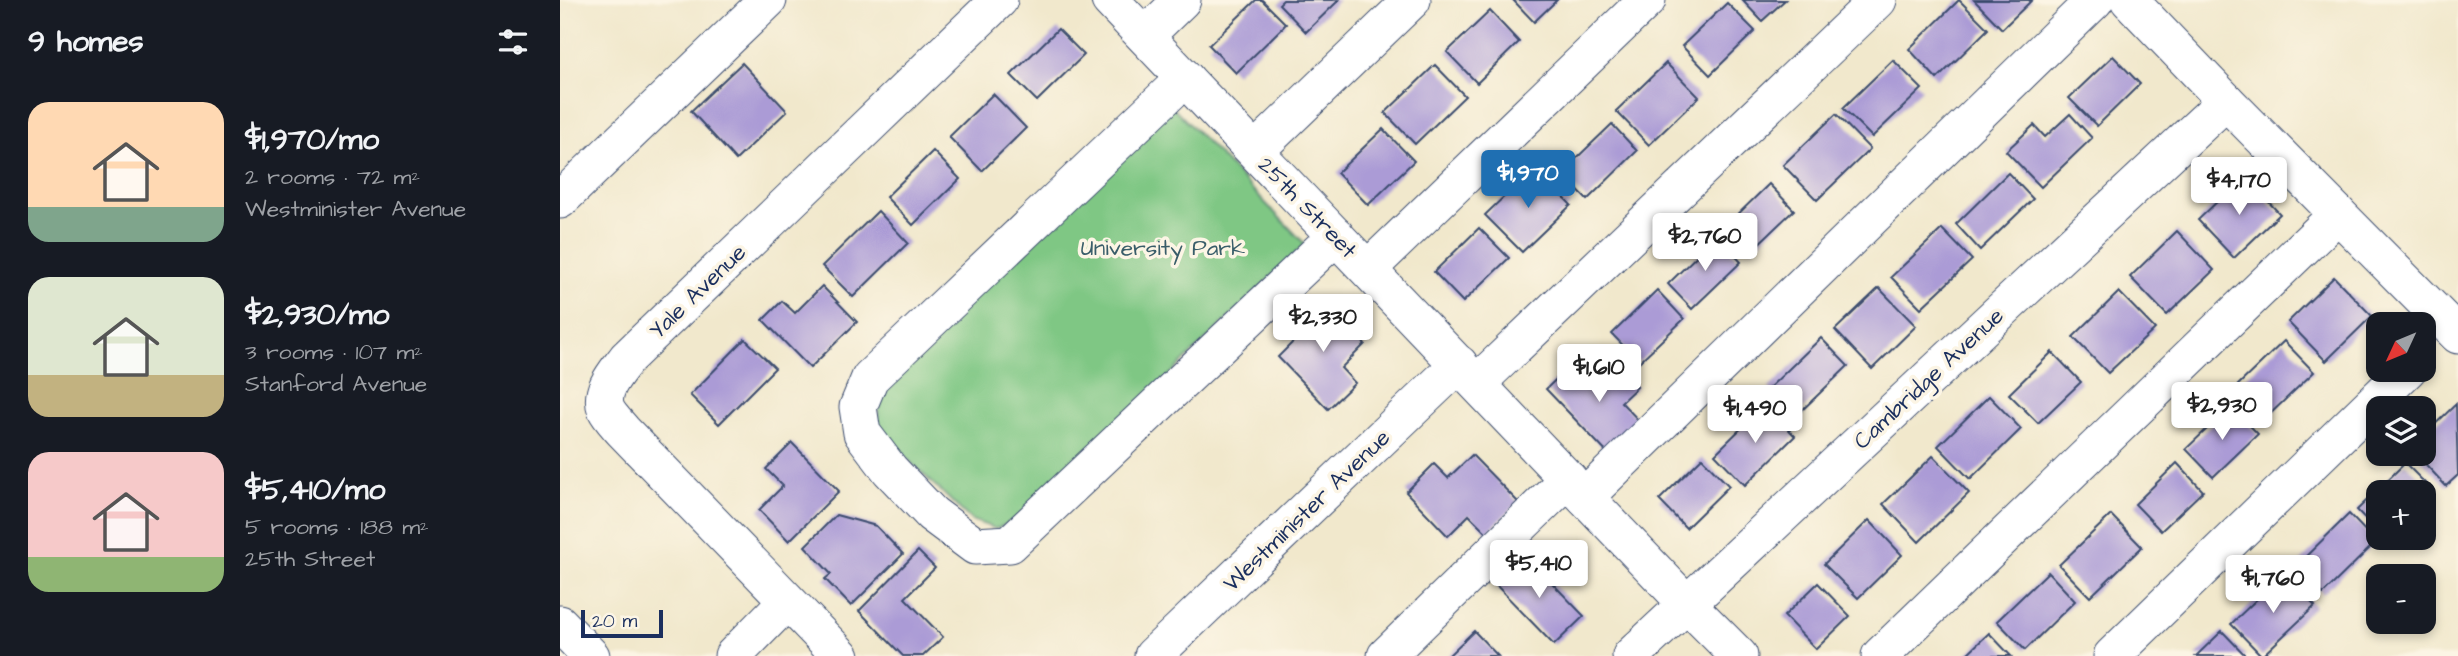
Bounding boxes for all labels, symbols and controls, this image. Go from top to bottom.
text: 9 homes [28,21,143,63]
icon: filters [494,23,532,61]
text: $1,970/mo [245,119,379,161]
icon: home [84,130,168,214]
street label: 25th Street [1251,150,1365,266]
pin: $1,970 [1471,150,1585,210]
text: $1,970 [1497,157,1559,189]
pin: $4,170 [2182,158,2296,217]
text: 2 rooms · 72 m² [245,161,420,193]
text: $4,170 [2207,164,2271,196]
text: Westminister Avenue [245,193,466,225]
pin: $2,760 [1648,214,1762,273]
text: $2,760 [1668,220,1742,252]
park label: University Park [1081,232,1245,265]
street label: Yale Avenue [642,237,753,346]
text: $2,930/mo [245,294,389,336]
pin: $2,330 [1266,294,1380,354]
text: $2,330 [1289,301,1357,333]
street label: Cambridge Avenue [1846,301,2012,458]
icon: home [84,305,168,389]
north arrow [2366,312,2436,382]
map controls [2366,312,2436,634]
text: 3 rooms · 107 m² [245,336,423,368]
pin: $1,610 [1542,344,1656,404]
text: $1,610 [1573,351,1625,383]
text: Stanford Avenue [245,368,427,400]
pin: $2,930 [2165,382,2279,442]
pin: $1,490 [1698,386,1812,445]
text: $2,930 [2187,389,2257,421]
text: $1,490 [1723,392,1787,424]
button: layers [2366,396,2436,466]
street label: Westminister Avenue [1216,422,1397,599]
text: $5,410/mo [245,469,385,511]
icon: home [84,480,168,564]
button: + [2366,480,2436,550]
text: 5 rooms · 188 m² [245,511,429,543]
pin: $5,410 [1482,540,1596,600]
text: 25th Street [245,543,375,575]
text: $5,410 [1506,547,1572,579]
pin: $1,760 [2216,556,2330,615]
text: $1,760 [2242,562,2304,594]
button: − [2366,564,2436,634]
scale bar [581,607,663,639]
text: 20 m [592,608,637,635]

